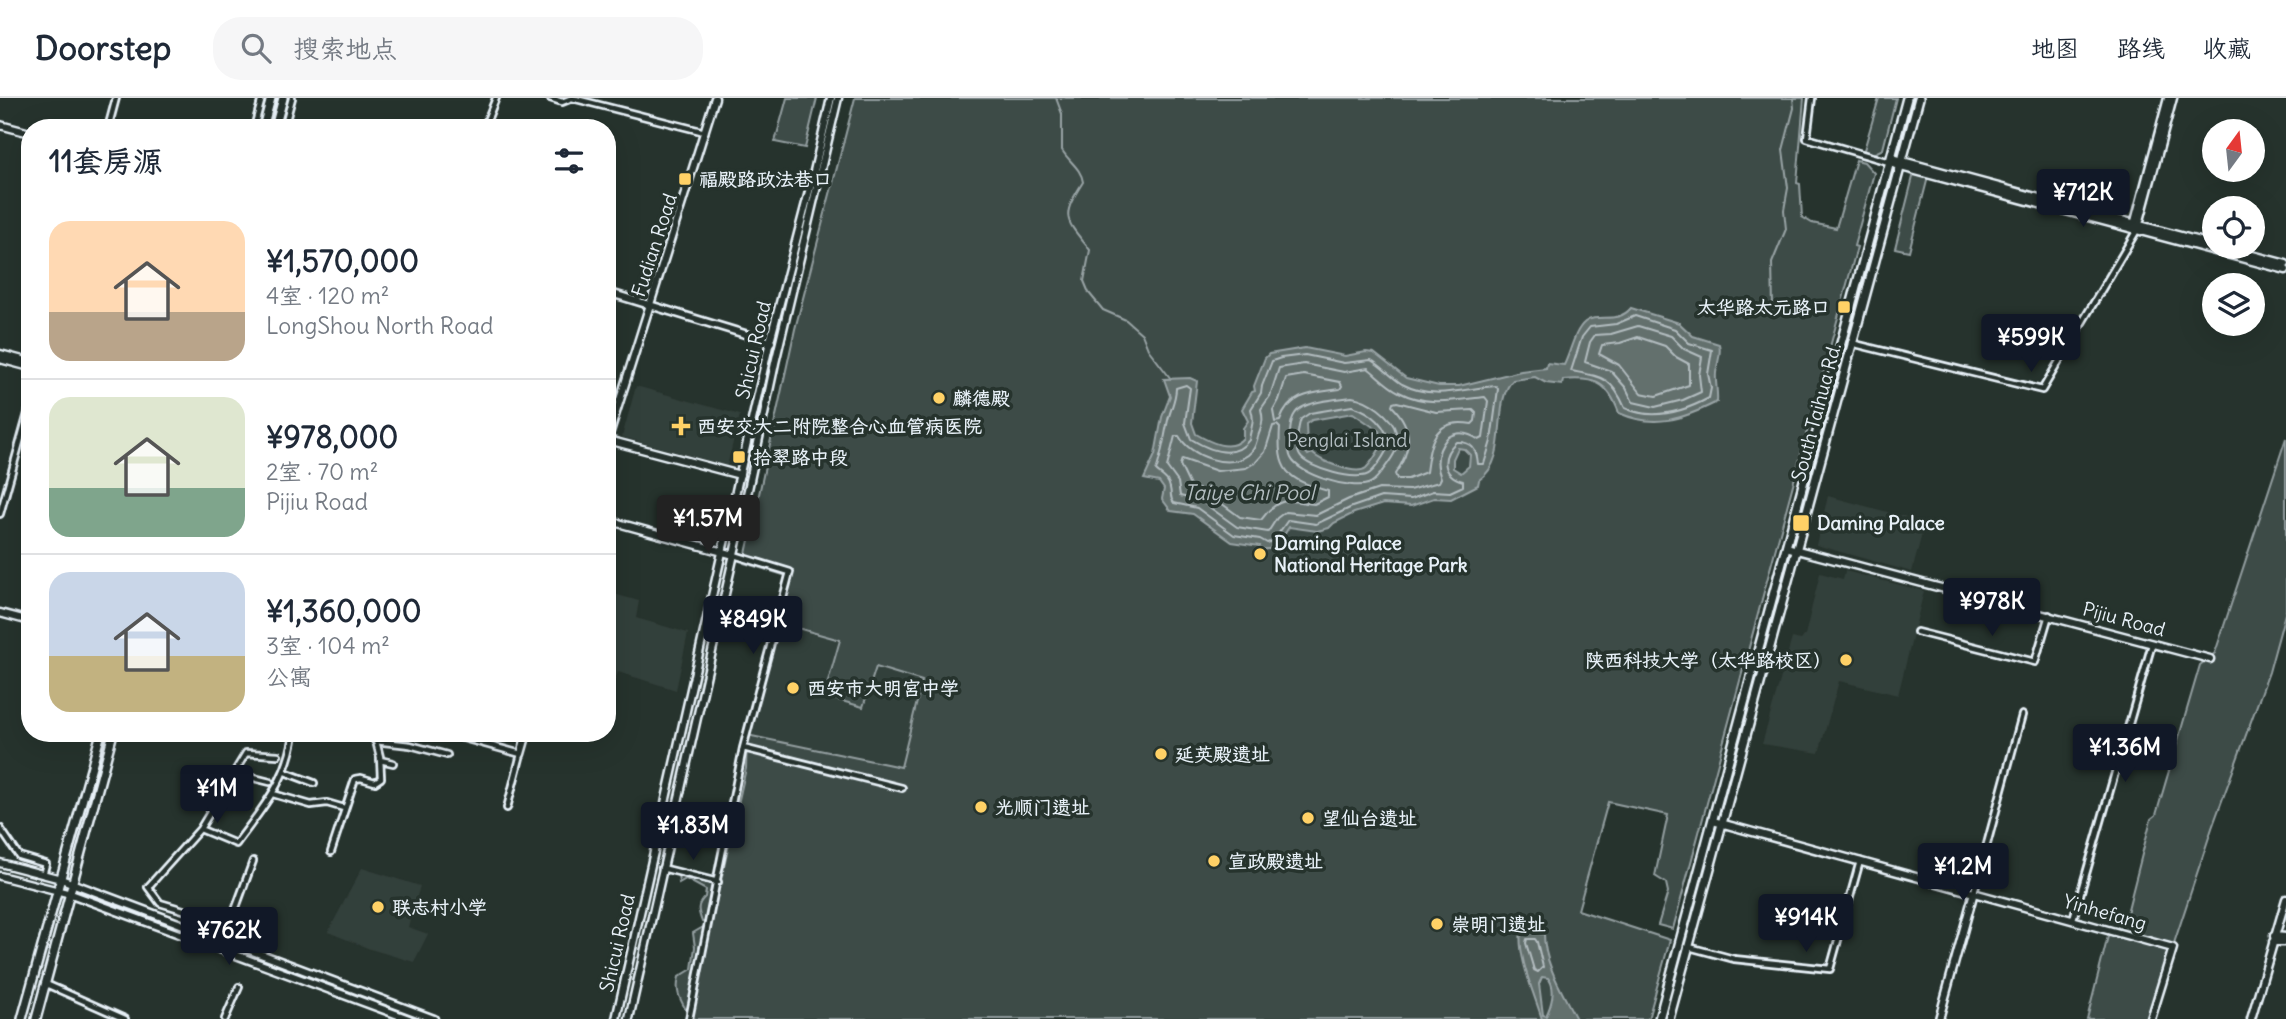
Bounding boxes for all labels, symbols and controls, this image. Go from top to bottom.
search box [213,17,703,80]
text: Doorstep [35,27,171,69]
icon: search [237,29,275,67]
text: 搜索地点 [293,32,397,65]
text: 地图 [2031,33,2079,63]
text: 路线 [2117,33,2165,63]
text: 收藏 [2203,33,2251,63]
north arrow [2202,119,2264,182]
map controls [2202,119,2265,336]
text: 11套房源 [49,142,163,180]
icon: filters [550,142,588,180]
place label: 福殿路政法巷口 [699,167,832,191]
pin: ¥712K [2034,170,2132,229]
marker: 福殿路政法巷口 [677,171,693,187]
text: ¥712K [2053,177,2113,206]
street label: Fudian Road [626,190,682,300]
button: locate [2202,196,2265,259]
text: ¥1,570,000 [266,242,419,280]
icon: home [105,249,189,333]
button: layers [2202,273,2265,336]
text: 4室 · 120 m² [266,281,389,310]
place label: 太华路太元路口 [1697,295,1830,319]
street label: Shicui Road [730,299,776,401]
marker: 太华路太元路口 [1836,299,1852,315]
text: LongShou North Road [266,311,494,340]
pin: ¥599K [1982,314,2080,374]
text: ¥599K [1997,322,2065,351]
street label: South Taihua Rd. [1786,340,1846,484]
place label: 麟德殿 [953,386,1010,410]
marker: 麟德殿 [931,390,947,406]
place label: 西安交大二附院整合心血管病医院 [697,414,982,438]
marker: 西安交大二附院整合心血管病医院 [671,416,691,436]
text: ¥978,000 [266,418,398,456]
icon: home [105,425,189,509]
park label: Penglai Island [1287,428,1407,452]
place label: 拾翠路中段 [753,445,848,469]
marker: 拾翠路中段 [731,449,747,465]
text: 2室 · 70 m² [266,457,378,486]
water label: Taiye Chi Pool [1184,479,1318,506]
text: Pijiu Road [266,487,368,516]
pin: ¥1.57M [651,496,765,555]
text: ¥1.57M [673,503,743,532]
place label: Daming Palace [1817,511,1945,535]
marker: Daming Palace [1791,513,1811,533]
place label: Daming Palace National Heritage Park [1274,531,1468,577]
marker: Daming Palace National Heritage Park [1252,546,1268,562]
pin: ¥978K [1943,578,2041,638]
text: ¥978K [1959,586,2025,615]
text: ¥1,360,000 [266,592,421,630]
pin: ¥849K [704,596,802,656]
street label: Pijiu Road [2080,596,2168,642]
icon: home [105,600,189,684]
text: ¥849K [719,604,787,633]
text: 3室 · 104 m² [266,631,390,660]
place label: 陕西科技大学（太华路校区） [1585,648,1832,672]
marker: 陕西科技大学（太华路校区） [1838,652,1854,668]
text: 公寓 [266,662,312,691]
place label: 西安市大明宫中学 [807,676,959,700]
marker: 西安市大明宫中学 [785,680,801,696]
pin: ¥1.36M [2068,724,2182,784]
text: ¥1.36M [2089,732,2161,761]
place label: 延英殿遗址 [1175,742,1270,766]
marker: 延英殿遗址 [1153,746,1169,762]
pin: ¥1M [183,766,251,825]
text: ¥1M [196,773,238,802]
place label: 光顺门遗址 [995,795,1090,819]
marker: 光顺门遗址 [973,799,989,815]
pin: ¥1.83M [636,802,750,862]
place label: 望仙台遗址 [1322,806,1417,830]
text: ¥1.83M [657,810,729,839]
marker: 望仙台遗址 [1300,810,1316,826]
pin: ¥1.2M [1914,844,2012,903]
place label: 宣政殿遗址 [1228,849,1323,873]
text: ¥1.2M [1934,851,1992,880]
marker: 宣政殿遗址 [1206,853,1222,869]
street label: Yinhefang [2061,889,2149,935]
street label: Shicui Road [594,892,640,994]
pin: ¥914K [1757,894,1855,954]
place label: 联志村小学 [392,895,487,919]
marker: 联志村小学 [370,899,386,915]
text: ¥914K [1774,902,1838,931]
pin: ¥762K [180,908,278,967]
place label: 崇明门遗址 [1451,912,1546,936]
text: ¥762K [197,915,261,944]
marker: 崇明门遗址 [1429,916,1445,932]

